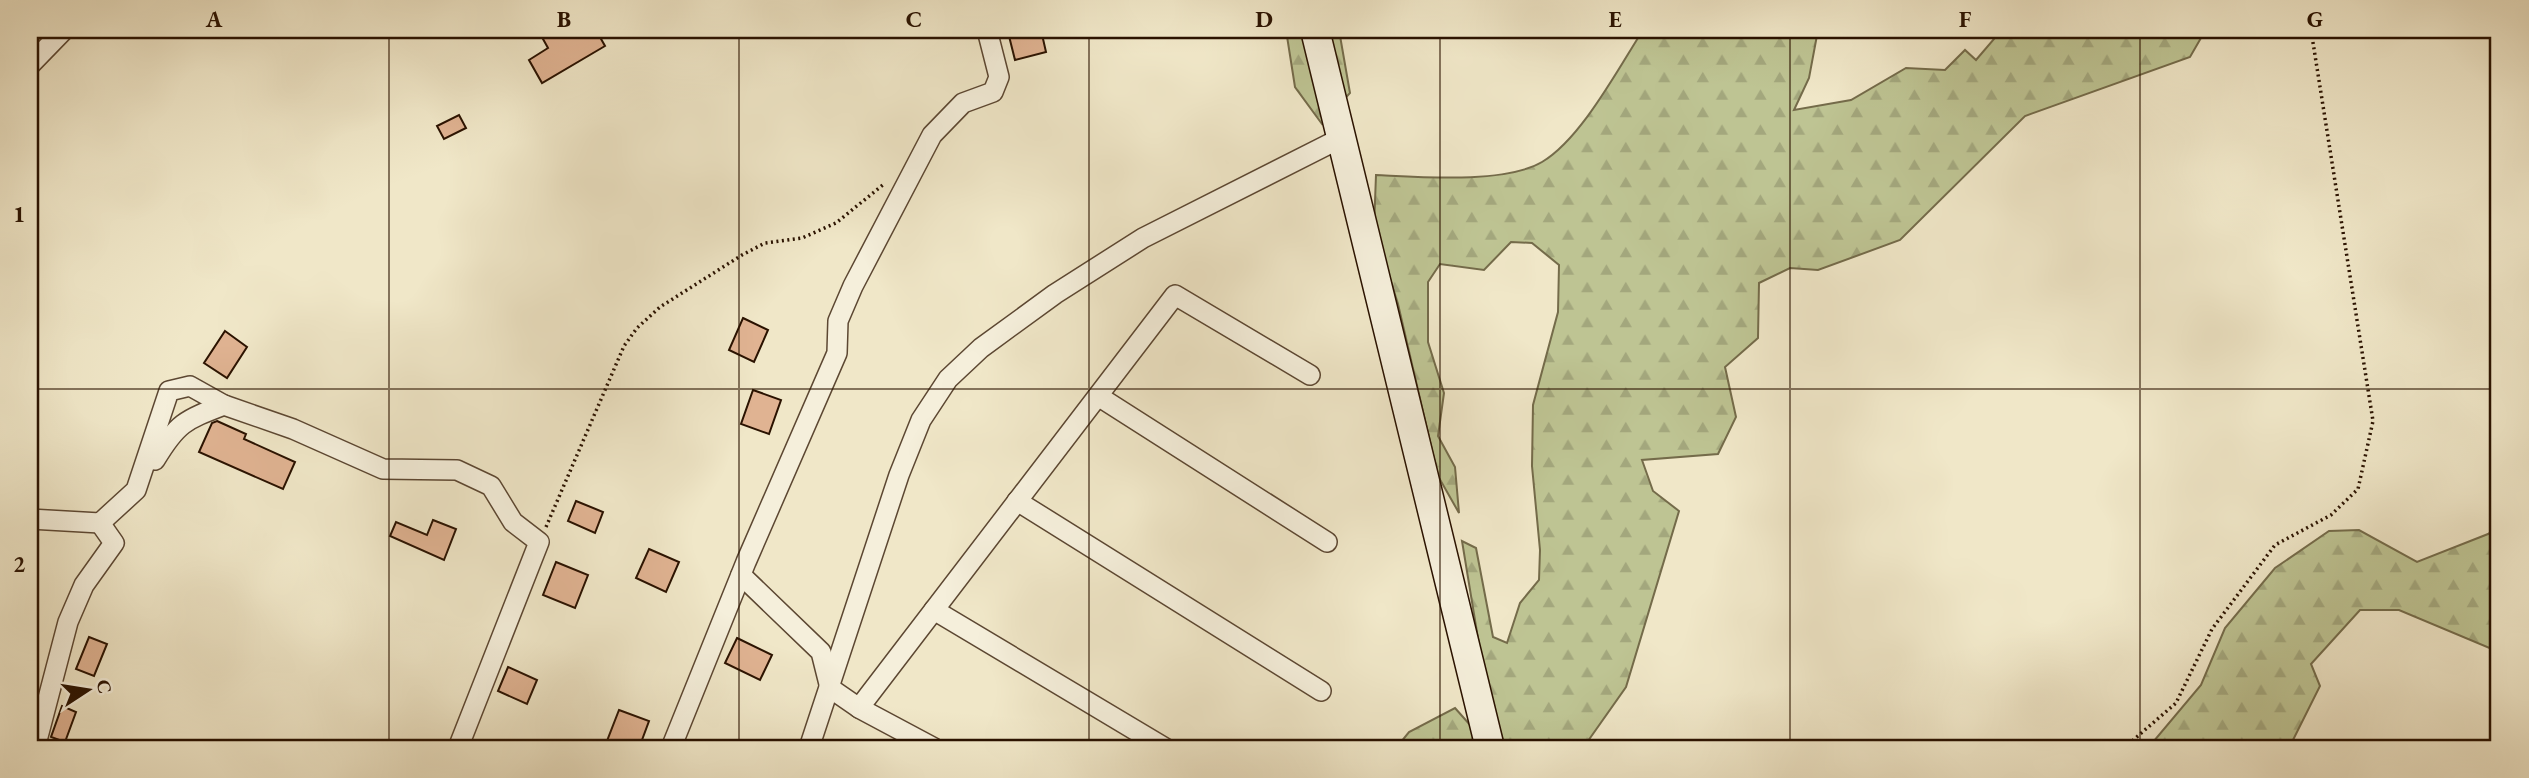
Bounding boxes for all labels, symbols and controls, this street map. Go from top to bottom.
text: A [205,4,223,34]
text: B [557,4,571,34]
text: C [906,4,922,34]
text: D [1255,4,1273,34]
text: E [1608,4,1622,34]
text: F [1959,4,1972,34]
text: G [2307,4,2323,34]
text: 1 [13,199,25,229]
text: 2 [13,549,25,579]
north arrow [52,656,122,726]
text: С [91,677,118,696]

